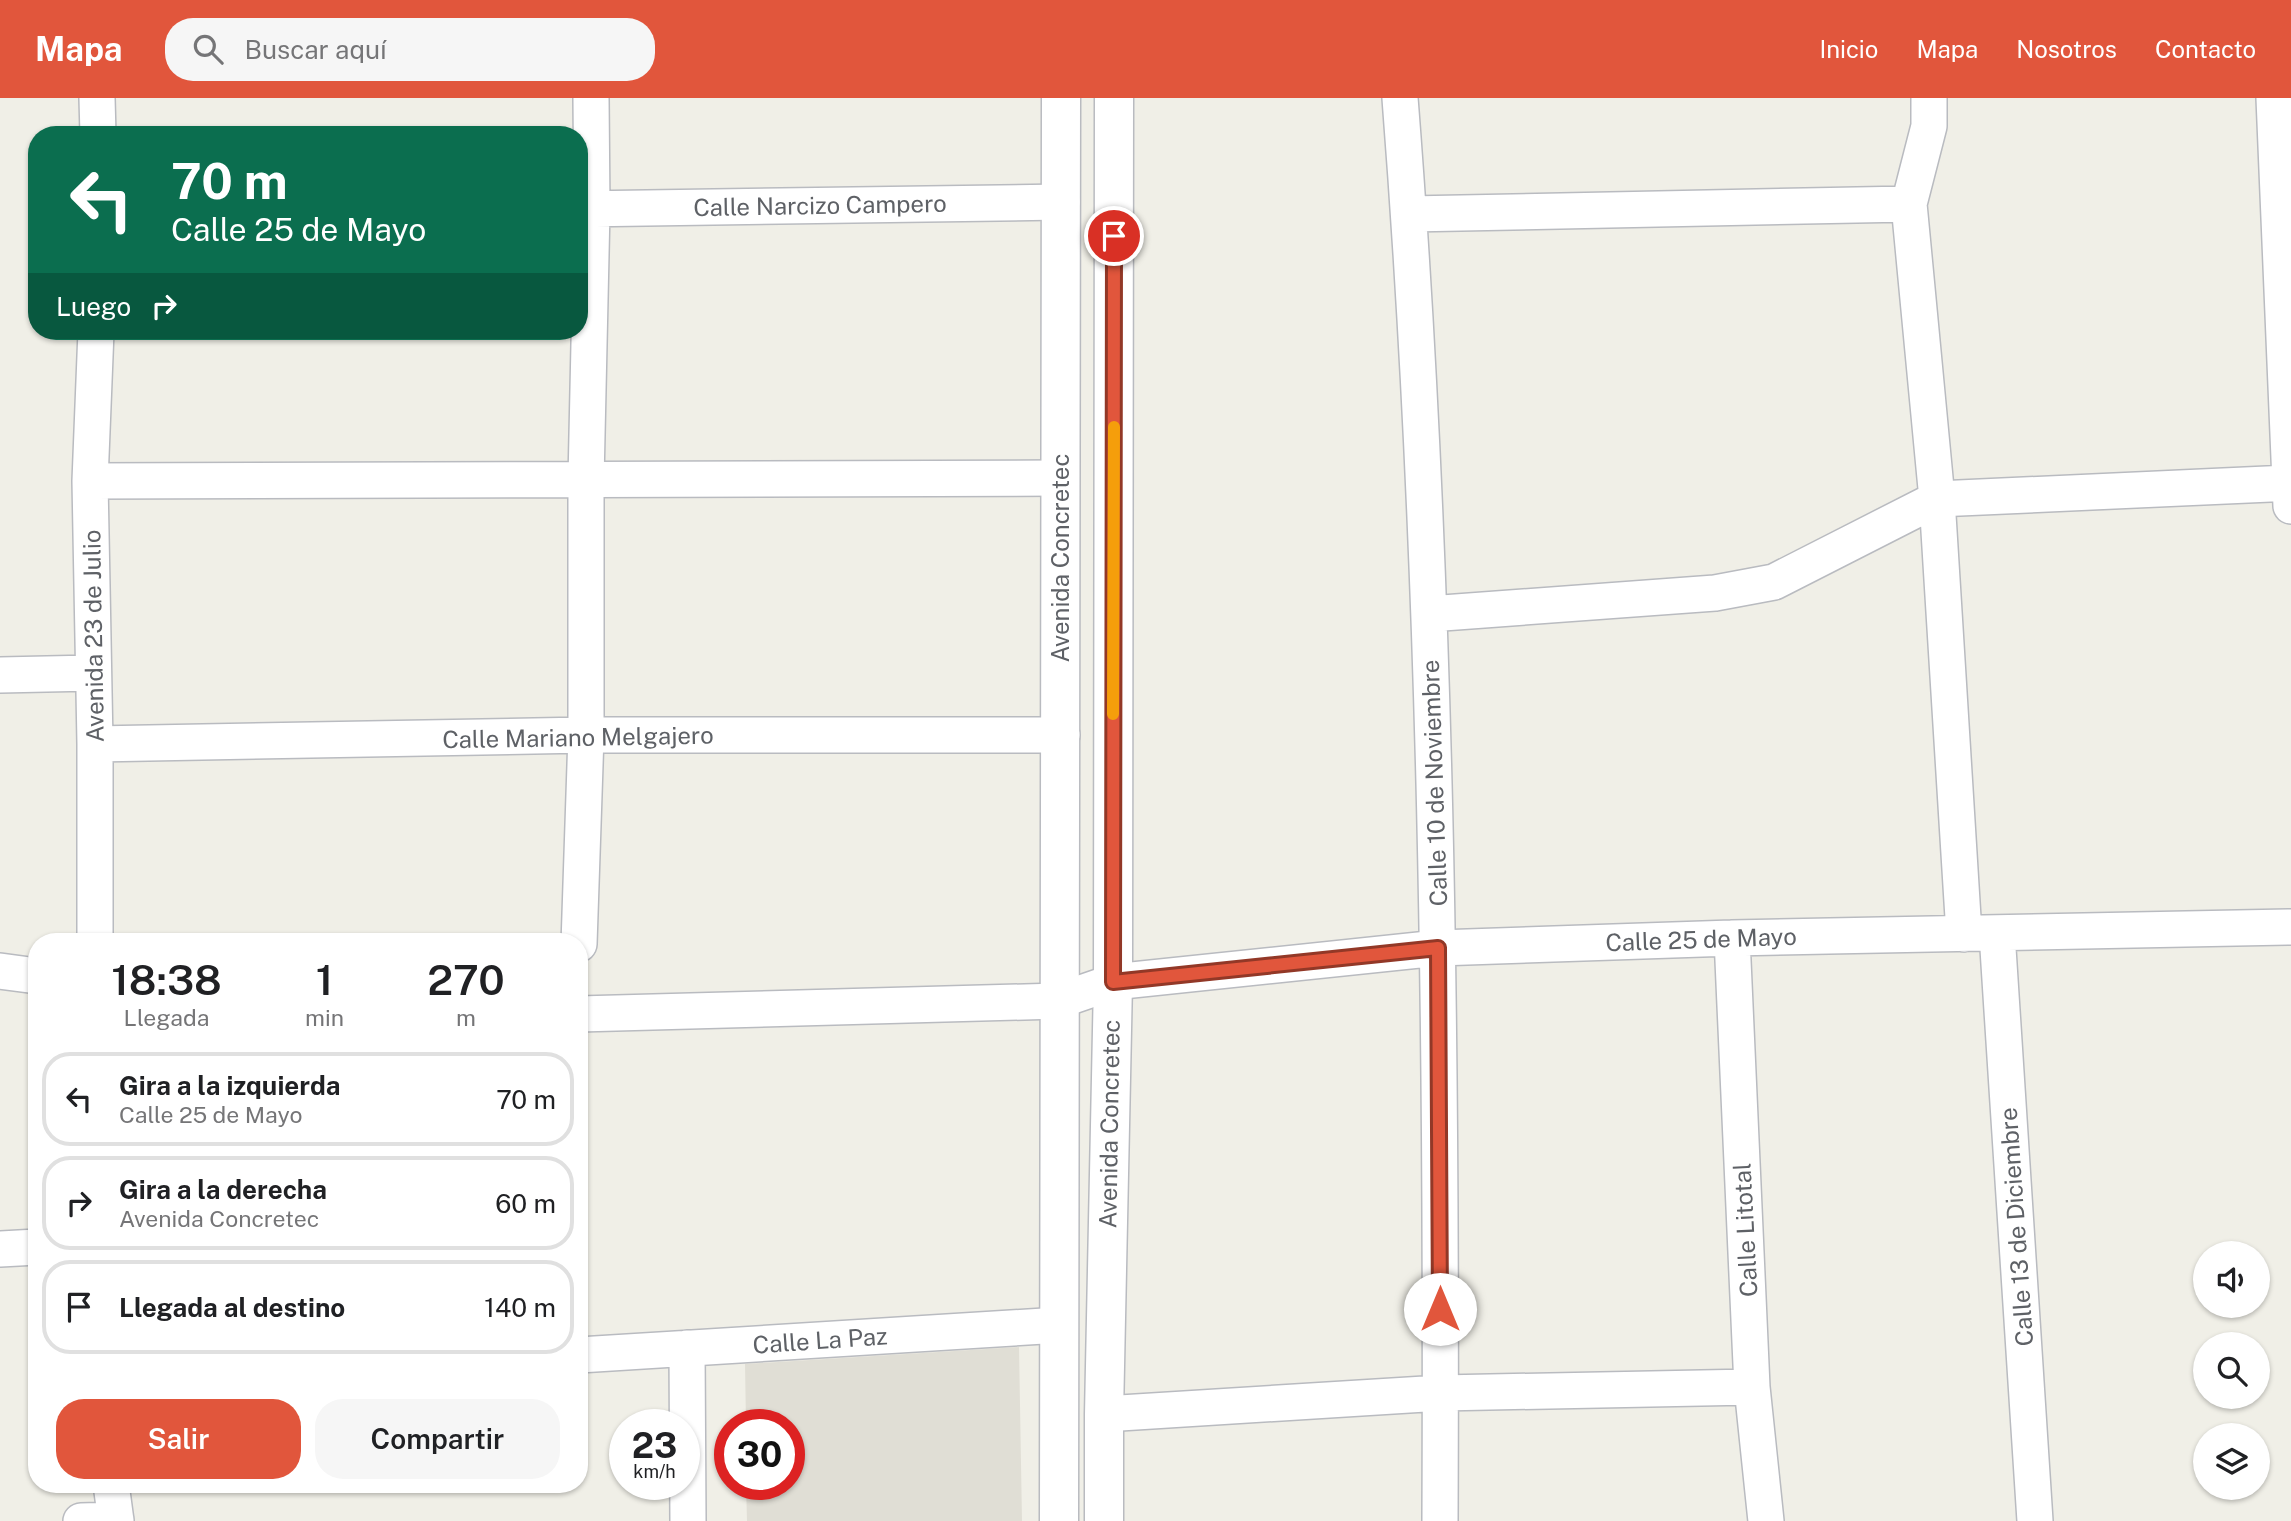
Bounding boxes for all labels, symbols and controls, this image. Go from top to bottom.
search box [165,18,655,81]
text: Mapa [35,30,123,68]
icon: search [189,30,227,68]
text: Buscar aquí [245,34,386,65]
text: Inicio [1819,35,1878,63]
text: Mapa [1916,35,1978,63]
text: Nosotros [2016,35,2117,63]
text: Contacto [2155,35,2256,63]
text: 70 m [171,152,288,210]
icon: left [56,154,147,245]
street label: Calle Narcizo Campero [693,189,947,221]
pin [1084,206,1144,266]
text: Calle 25 de Mayo [171,211,426,248]
icon: arrive [1095,217,1133,255]
icon: right [145,287,183,325]
text: Luego [56,291,131,322]
street label: Avenida Concretec [1046,454,1074,662]
street label: Avenida 23 de Julio [77,529,109,743]
street label: Calle 10 de Noviembre [1416,659,1452,907]
street label: Calle Mariano Melgajero [442,721,714,753]
street label: Calle 25 de Mayo [1605,922,1797,956]
text: 18:38 [111,955,222,1004]
text: 1 [316,955,333,1004]
text: 270 [427,955,505,1004]
text: Llegada [124,1004,209,1031]
text: min [305,1004,344,1031]
text: m [456,1004,476,1031]
street label: Avenida Concretec [1093,1019,1125,1229]
text: Gira a la izquierda [119,1070,341,1101]
icon: left [60,1080,98,1118]
text: 70 m [496,1084,556,1115]
text: Calle 25 de Mayo [119,1101,303,1128]
street label: Calle 13 de Diciembre [1994,1107,2038,1347]
street label: Calle Litotal [1728,1162,1762,1298]
text: Gira a la derecha [119,1174,327,1205]
icon: right [60,1184,98,1222]
text: 60 m [495,1188,556,1219]
text: Avenida Concretec [119,1205,319,1232]
map controls [2193,1241,2270,1500]
button: sound [2193,1241,2270,1318]
position arrow [1403,1272,1477,1346]
icon: arrive [60,1288,98,1326]
text: Llegada al destino [119,1292,345,1323]
text: 140 m [484,1292,556,1323]
street label: Calle La Paz [752,1321,888,1359]
button: search [2193,1332,2270,1409]
button: Salir [56,1399,301,1479]
button: Compartir [315,1399,560,1479]
speed limit sign: 30 [714,1409,805,1500]
button: layers [2193,1423,2270,1500]
text: 23 [632,1425,677,1466]
text: km/h [633,1461,676,1482]

